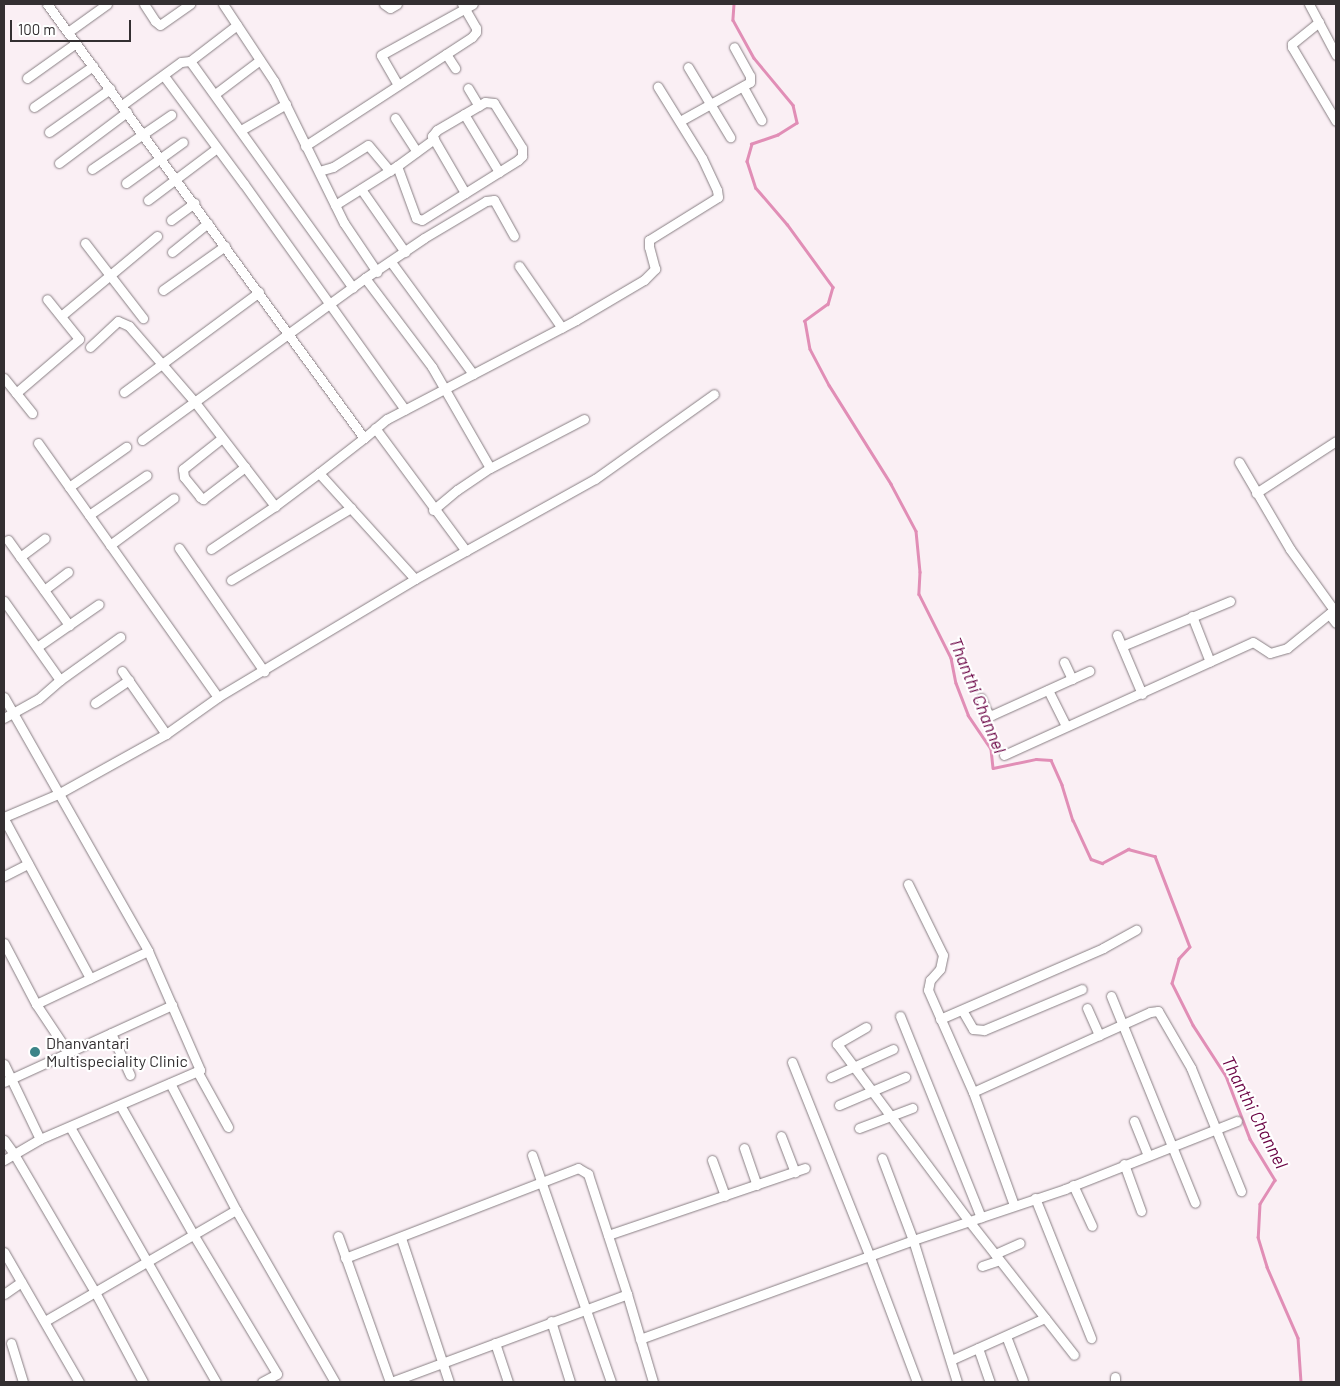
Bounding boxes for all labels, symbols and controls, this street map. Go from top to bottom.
scale bar [12,10,134,42]
text: 100 m [18,20,56,38]
water label: Thanthi Channel [945,634,1011,756]
place label: Dhanvantari Multispeciality Clinic [46,1033,188,1071]
marker: Dhanvantari Multispeciality Clinic [28,1045,42,1059]
water label: Thanthi Channel [1217,1052,1293,1172]

